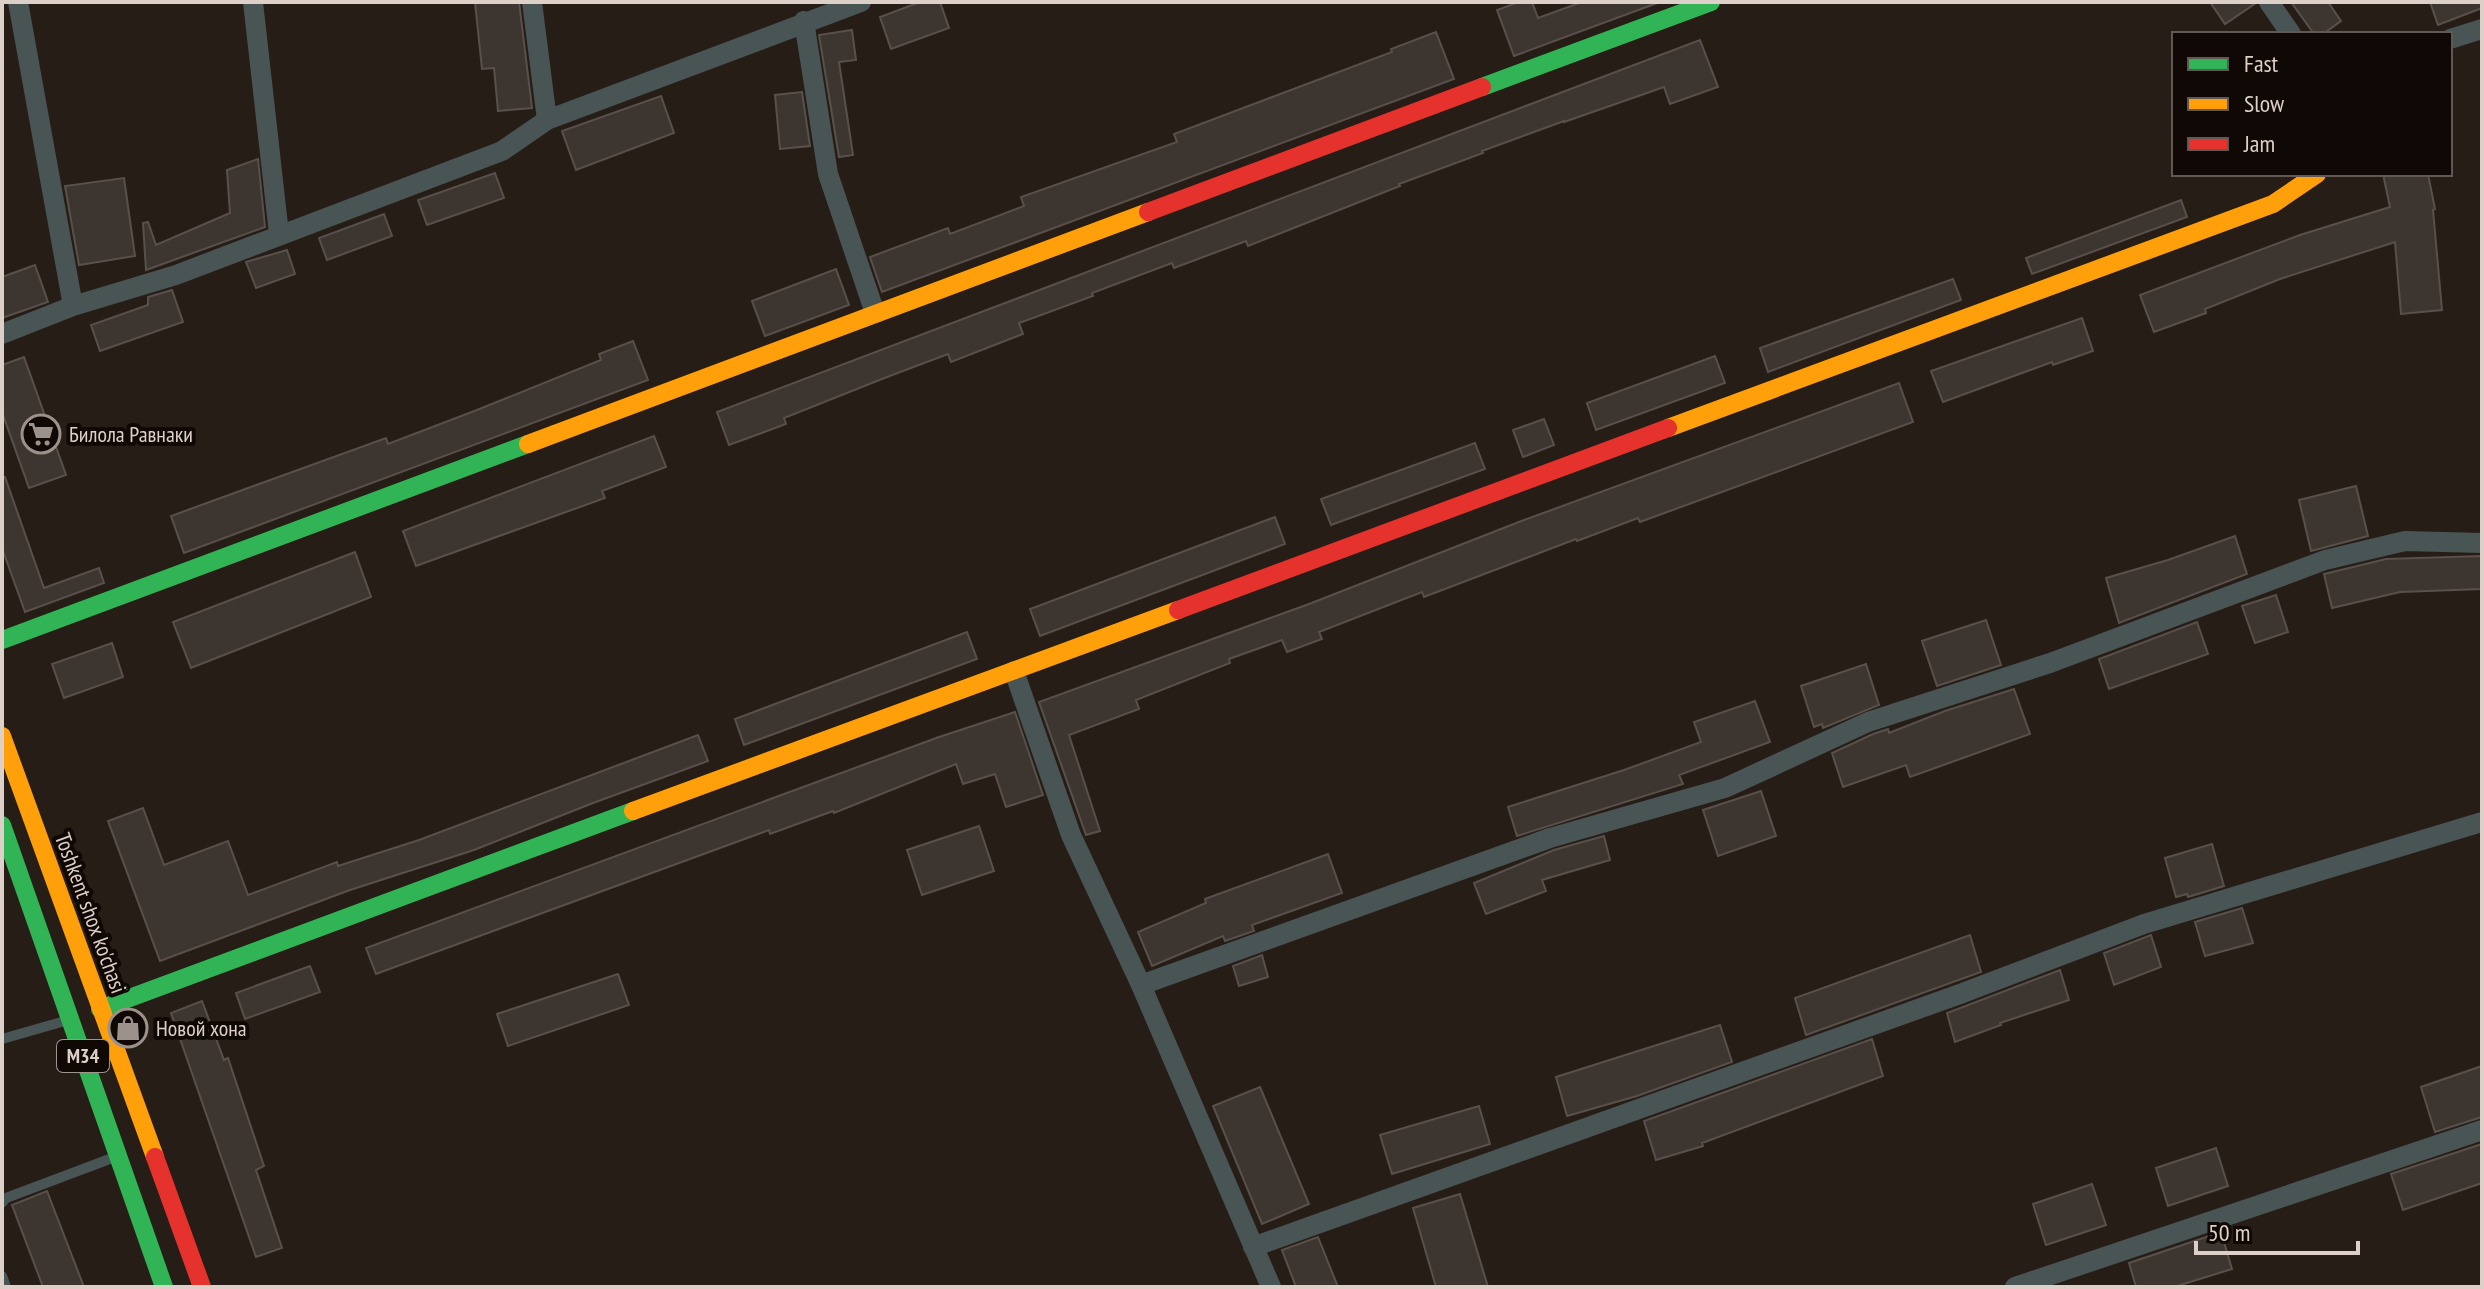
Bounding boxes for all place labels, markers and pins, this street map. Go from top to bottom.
supermarket icon: Билола Равнаки [20,413,62,455]
place label: Билола Равнаки [69,420,193,448]
shop icon: Новой хона [107,1007,149,1049]
place label: Новой хона [156,1014,247,1042]

